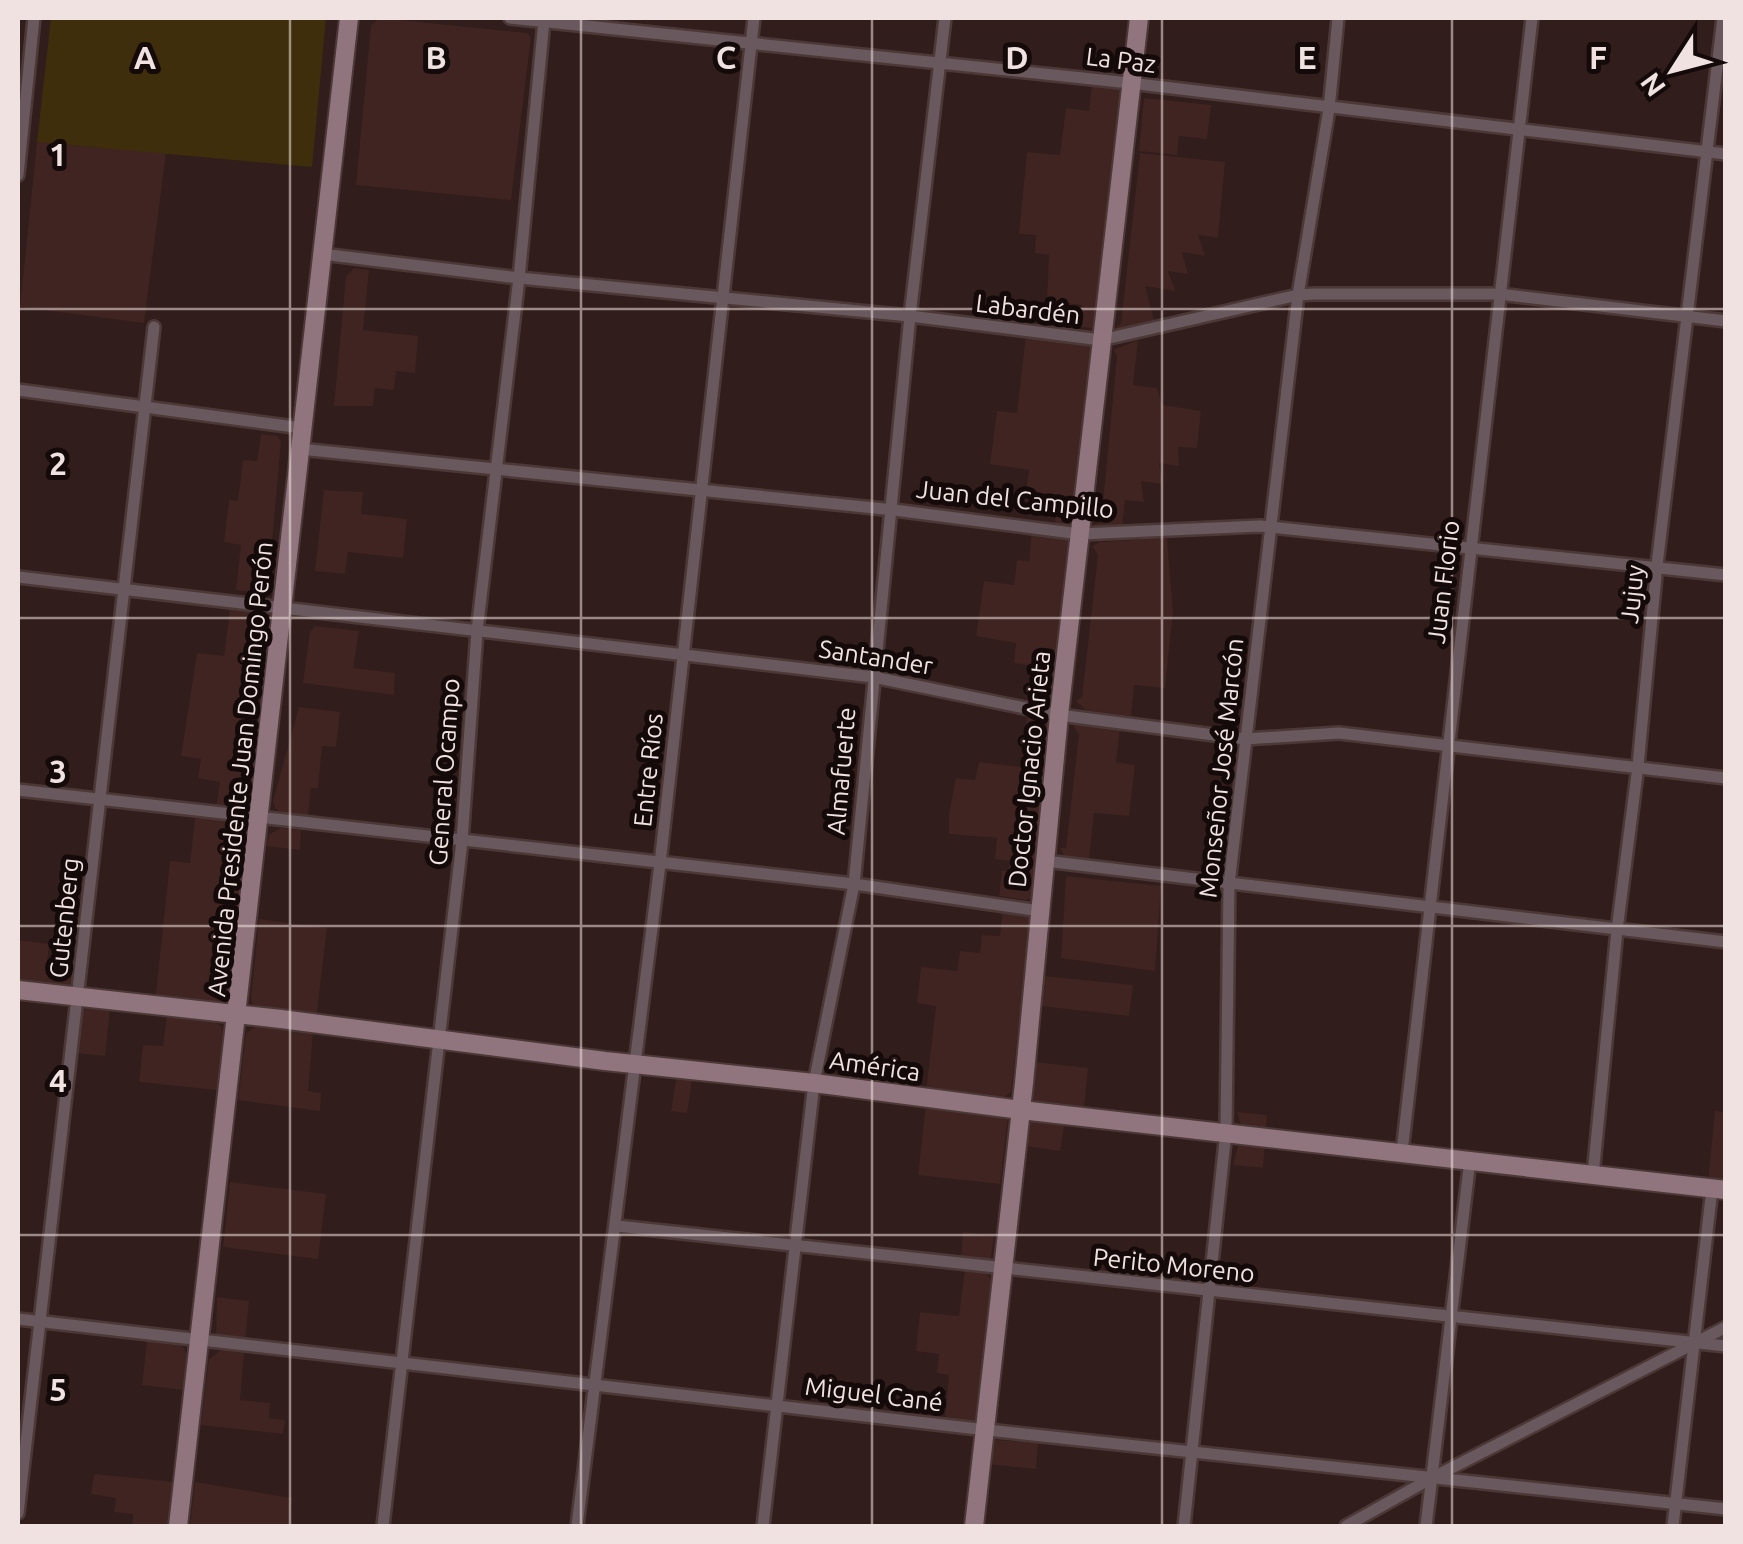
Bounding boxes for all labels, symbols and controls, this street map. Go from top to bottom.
north arrow [1623,20,1723,120]
text: A [134,39,157,75]
text: B [425,39,447,75]
text: C [716,39,736,75]
text: D [1005,39,1029,75]
text: E [1297,39,1317,75]
text: F [1589,39,1607,75]
street label: La Paz [1084,42,1158,78]
text: N [1634,67,1671,103]
text: 1 [49,136,67,172]
street label: Labardén [974,289,1082,329]
text: 2 [49,445,67,481]
street label: Juan del Campillo [915,475,1115,523]
street label: Juan Florio [1422,519,1464,645]
street label: Avenida Presidente Juan Domingo Perón [202,540,278,998]
street label: Jujuy [1615,563,1649,625]
street label: Santander [817,634,936,680]
street label: Monseñor José Marcón [1193,637,1249,899]
street label: Doctor Ignacio Arieta [1003,649,1055,889]
street label: General Ocampo [423,677,465,867]
street label: Almafuerte [821,706,861,836]
street label: Entre Ríos [628,712,668,828]
text: 3 [49,753,67,789]
street label: Gutenberg [44,856,84,980]
street label: América [828,1046,922,1086]
text: 4 [49,1062,67,1098]
street label: Perito Moreno [1092,1243,1256,1287]
text: 5 [49,1371,67,1407]
street label: Miguel Cané [803,1372,945,1416]

